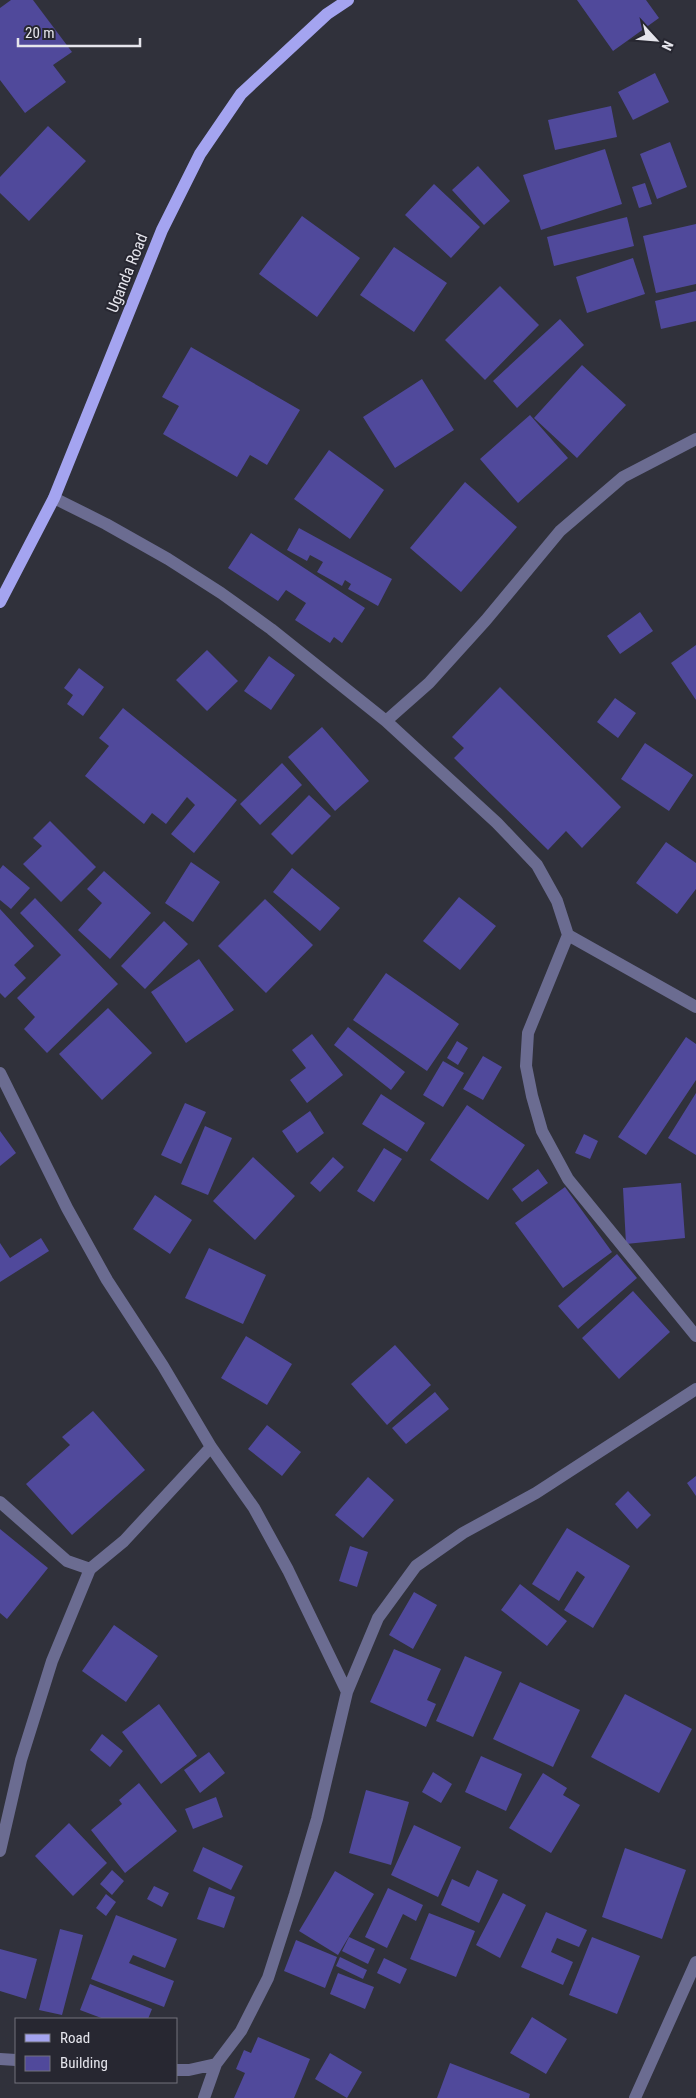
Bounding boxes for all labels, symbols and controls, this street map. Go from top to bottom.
scale bar [18,15,140,47]
north arrow [631,15,681,65]
text: 20 m [25,24,55,42]
text: N [659,38,677,53]
street label: Uganda Road [103,231,151,315]
legend [15,2018,178,2083]
text: Road [60,2029,90,2047]
text: Building [60,2054,108,2072]

